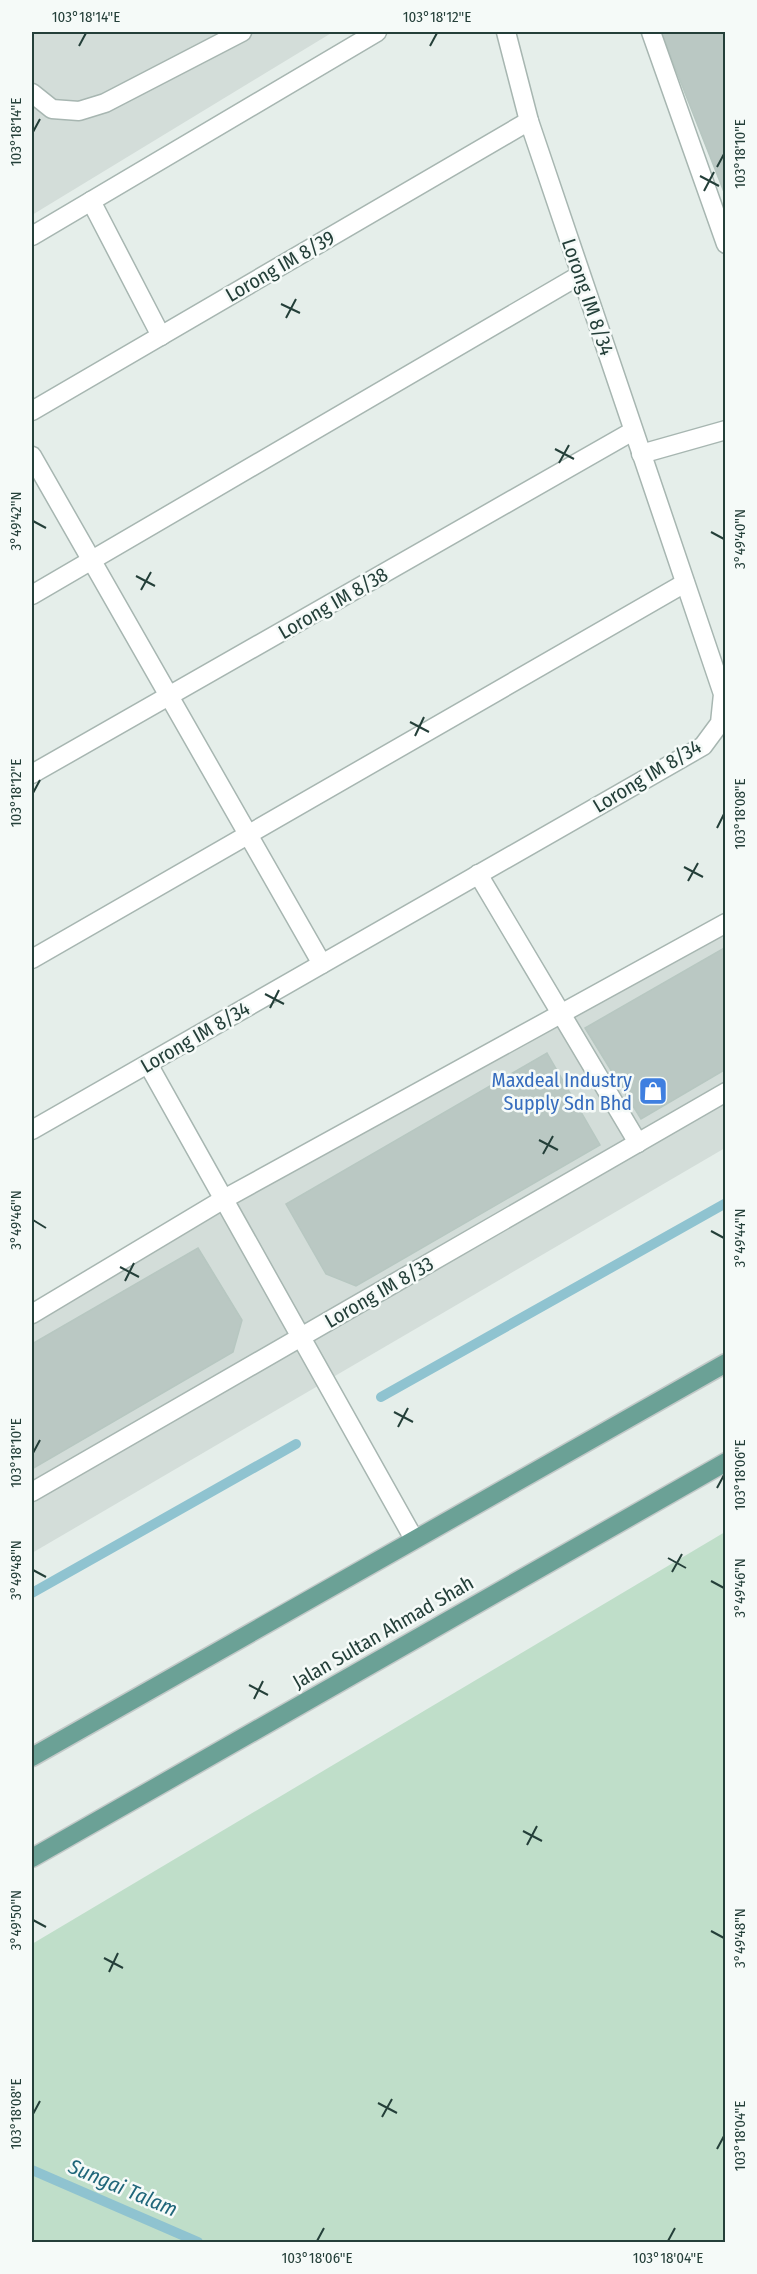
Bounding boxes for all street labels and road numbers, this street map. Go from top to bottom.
street label: Lorong IM 8/39 [221,225,339,307]
street label: Lorong IM 8/34 [557,235,619,359]
street label: Lorong IM 8/38 [274,562,392,644]
street label: Lorong IM 8/34 [589,734,706,818]
street label: Lorong IM 8/34 [136,996,254,1078]
street label: Lorong IM 8/33 [320,1251,438,1333]
street label: Jalan Sultan Ahmad Shah [288,1570,478,1694]

